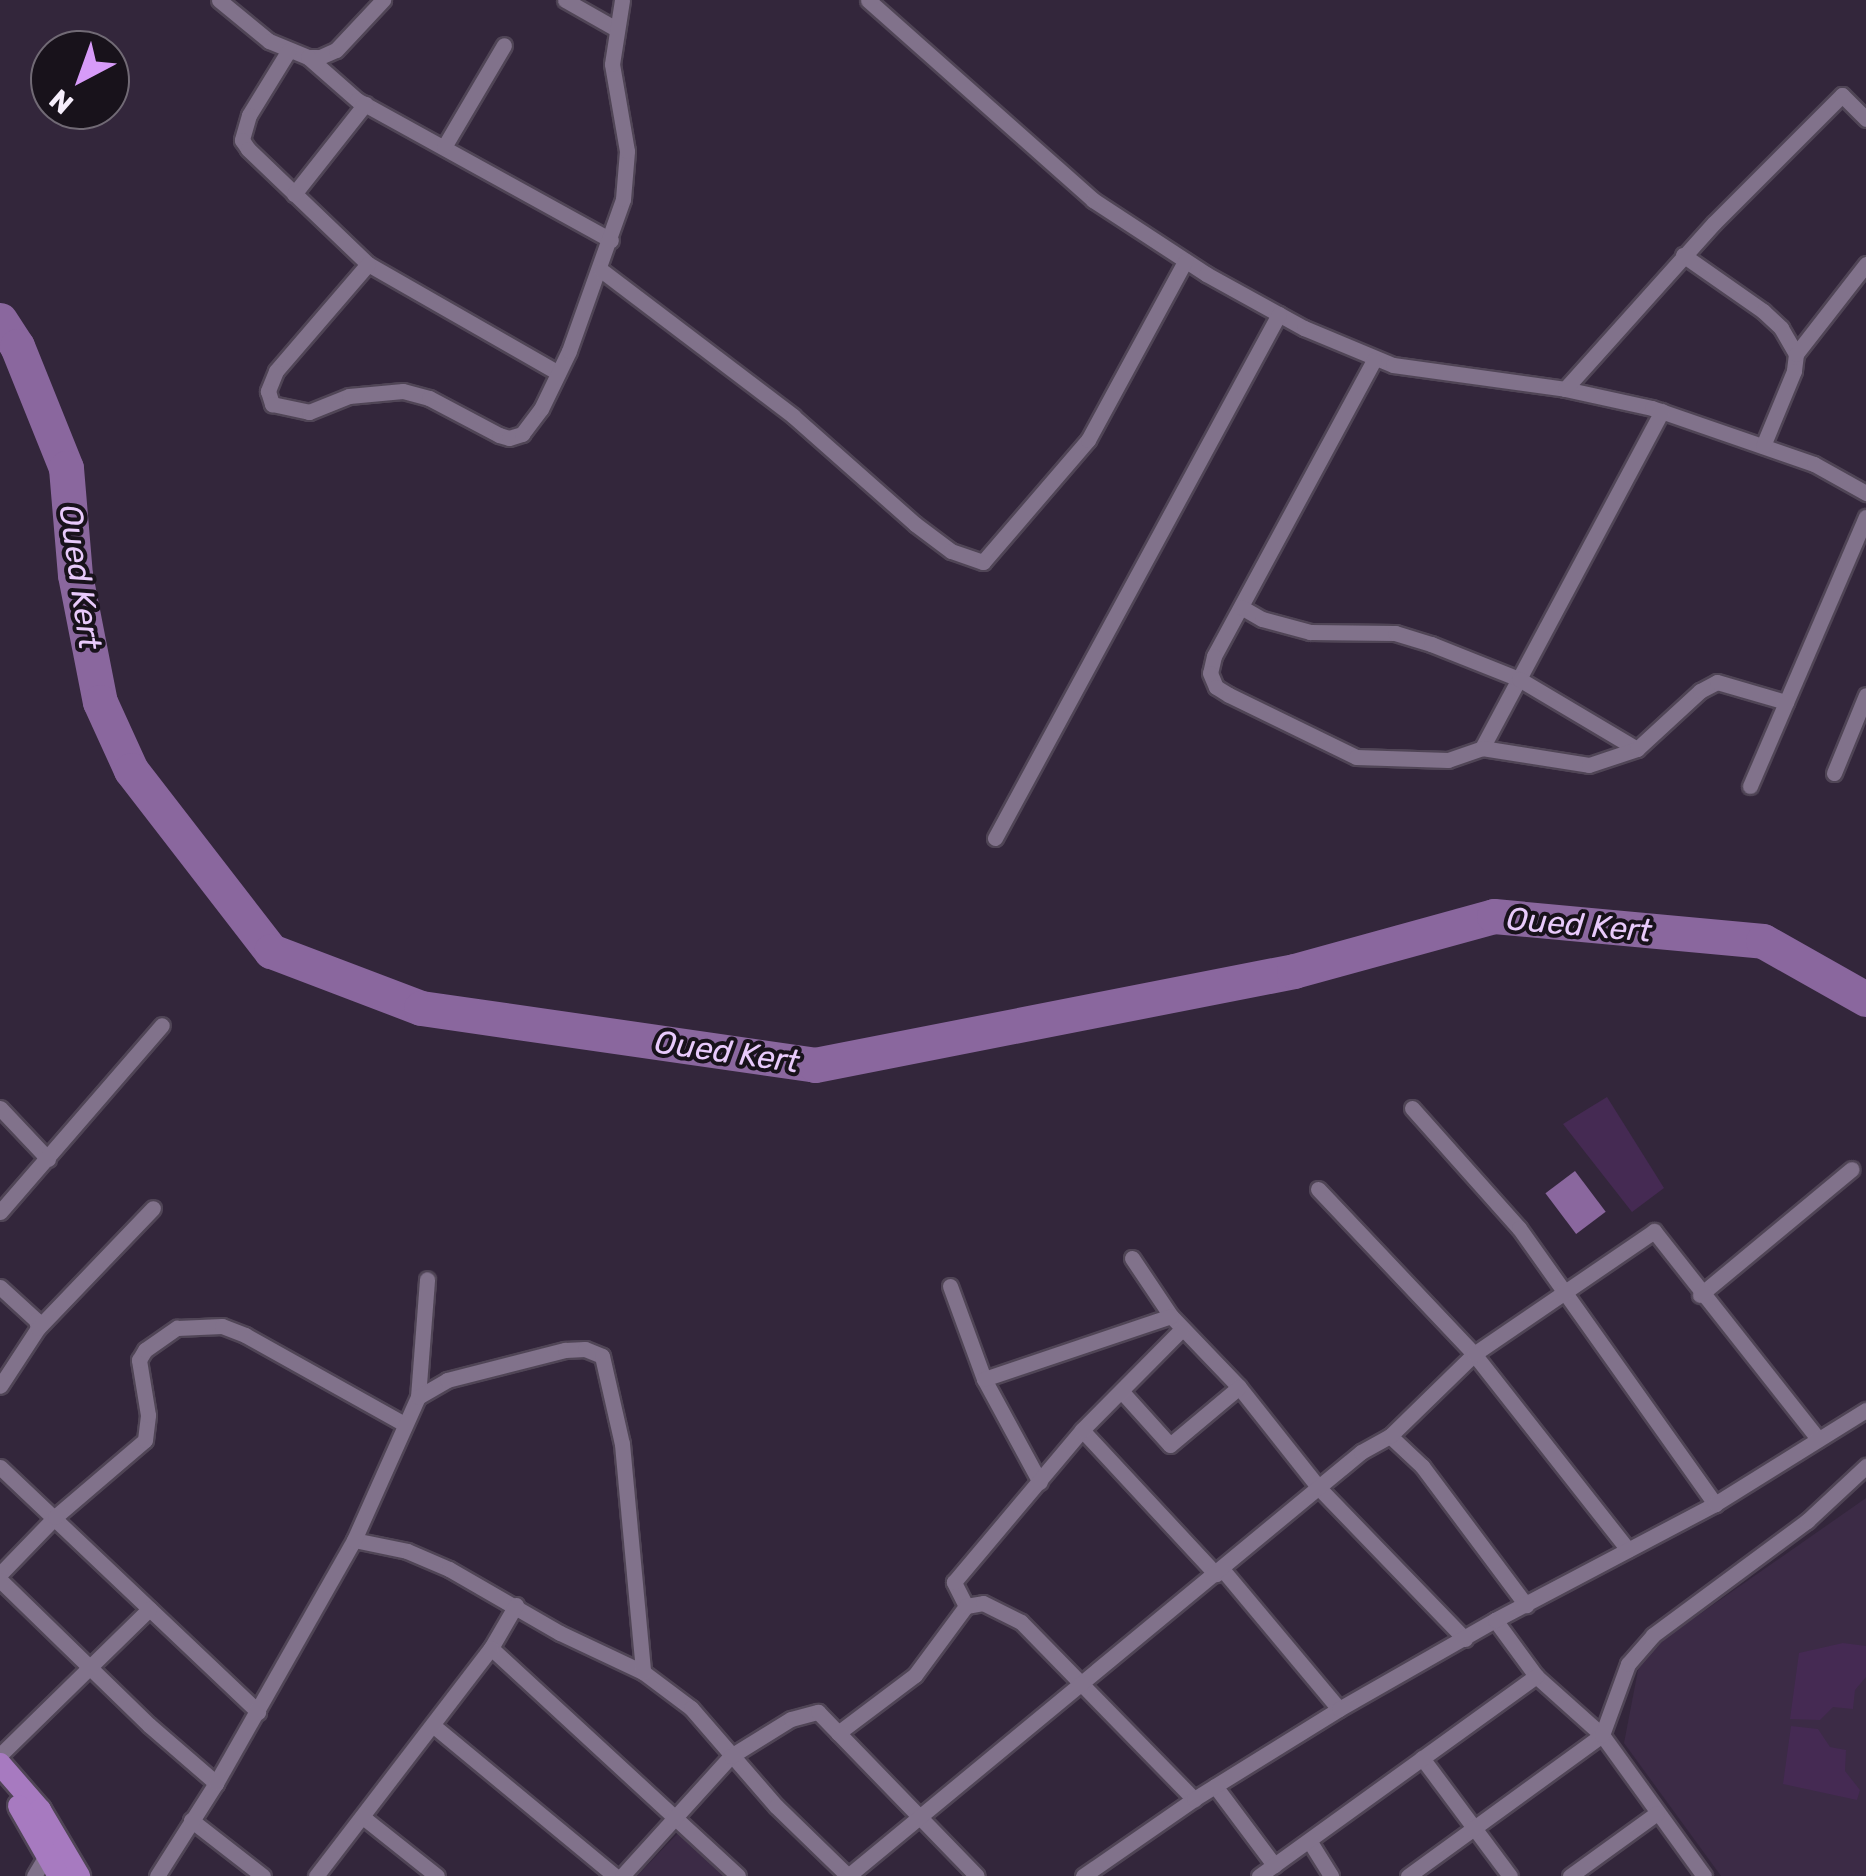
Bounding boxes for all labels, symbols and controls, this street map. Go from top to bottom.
north arrow [30,30,130,130]
text: N [43,82,80,121]
water label: Oued Kert [51,502,109,652]
water label: Oued Kert [1505,900,1653,950]
water label: Oued Kert [652,1023,802,1081]

